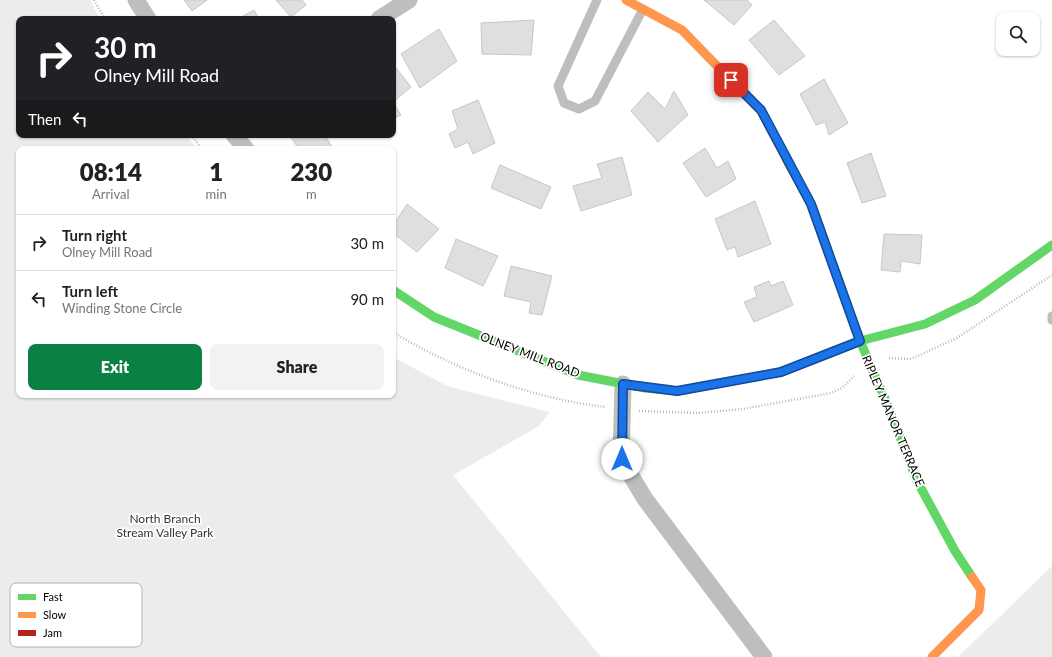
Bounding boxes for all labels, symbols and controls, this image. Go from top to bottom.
map controls [996,12,1040,56]
button: search [996,12,1040,56]
text: 30 m [94,30,157,64]
icon: right [28,32,80,84]
pin [714,63,748,97]
text: Olney Mill Road [94,64,219,86]
icon: arrive [720,69,742,91]
icon: left [69,108,91,130]
text: Then [28,110,61,128]
text: 08:14 [80,157,142,186]
text: 1 [209,157,223,186]
text: 230 [290,157,332,186]
text: Arrival [92,186,130,202]
text: min [206,186,227,202]
text: m [306,186,317,202]
text: Turn right [62,226,127,244]
icon: right [28,232,50,254]
text: 30 m [350,234,384,252]
text: Olney Mill Road [62,244,152,260]
text: Turn left [62,282,118,300]
icon: left [28,288,50,310]
text: 90 m [350,290,384,308]
text: Winding Stone Circle [62,300,182,316]
street label: OLNEY MILL ROAD [478,329,582,380]
button: Exit [28,344,202,390]
button: Share [210,344,384,390]
street label: RIPLEY MANOR TERRACE [859,353,928,489]
position arrow [601,438,643,480]
park label: North Branch Stream Valley Park [117,511,214,540]
legend [10,583,142,647]
text: Fast [43,590,63,603]
text: Slow [43,608,67,621]
text: Jam [43,626,62,639]

